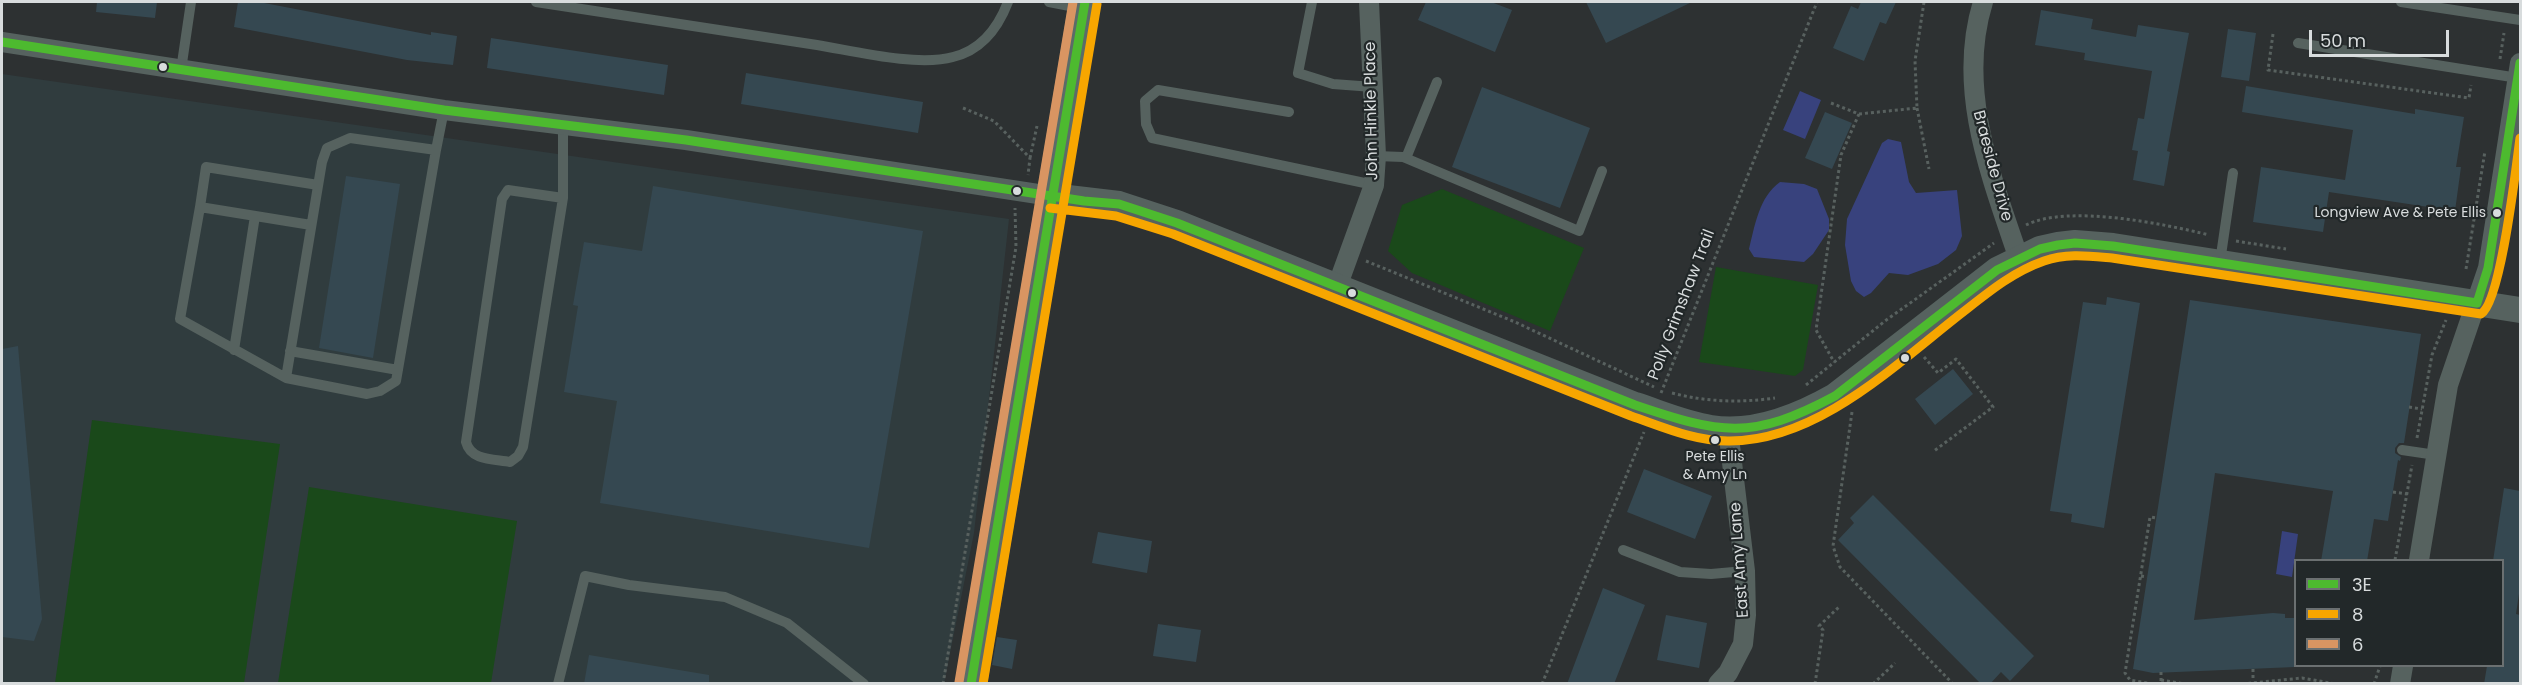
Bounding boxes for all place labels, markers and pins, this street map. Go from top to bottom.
unlabelled marker [157,61,169,73]
unlabelled marker [1011,185,1023,197]
place label: Longview Ave & Pete Ellis [2314,205,2486,221]
marker: Longview Ave & Pete Ellis [2491,207,2503,219]
unlabelled marker [1346,287,1358,299]
unlabelled marker [1899,352,1911,364]
marker: Pete Ellis & Amy Ln [1709,434,1721,446]
place label: Pete Ellis & Amy Ln [1683,449,1747,482]

